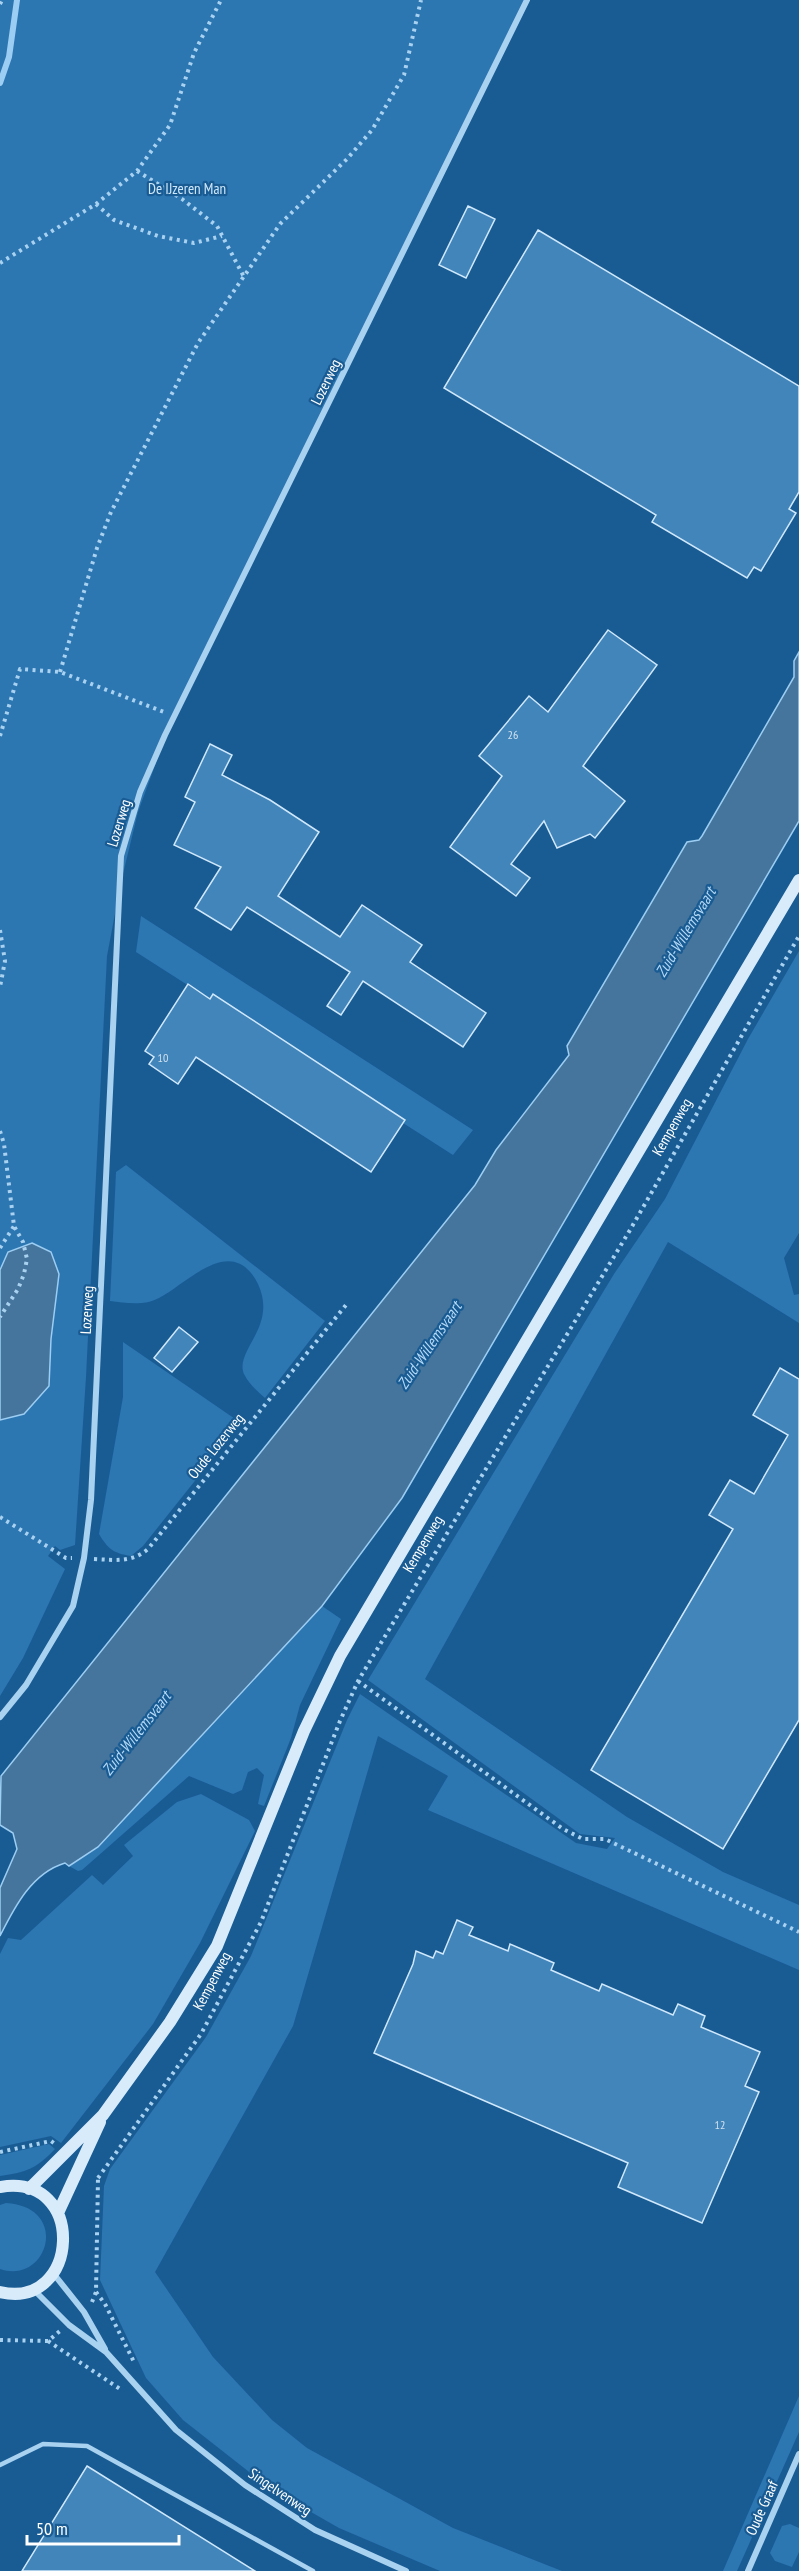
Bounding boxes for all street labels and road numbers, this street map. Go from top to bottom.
street label: Lozerweg [306,356,345,408]
street label: Lozerweg [102,797,135,849]
street label: Kempenweg [647,1095,696,1159]
street label: Lozerweg [76,1285,97,1335]
street label: Oude Lozerweg [183,1409,248,1482]
street label: Kempenweg [398,1512,447,1576]
street label: Kempenweg [188,1948,235,2013]
street label: Singelvenweg [245,2463,316,2520]
street label: Oude Graaf [741,2476,782,2538]

